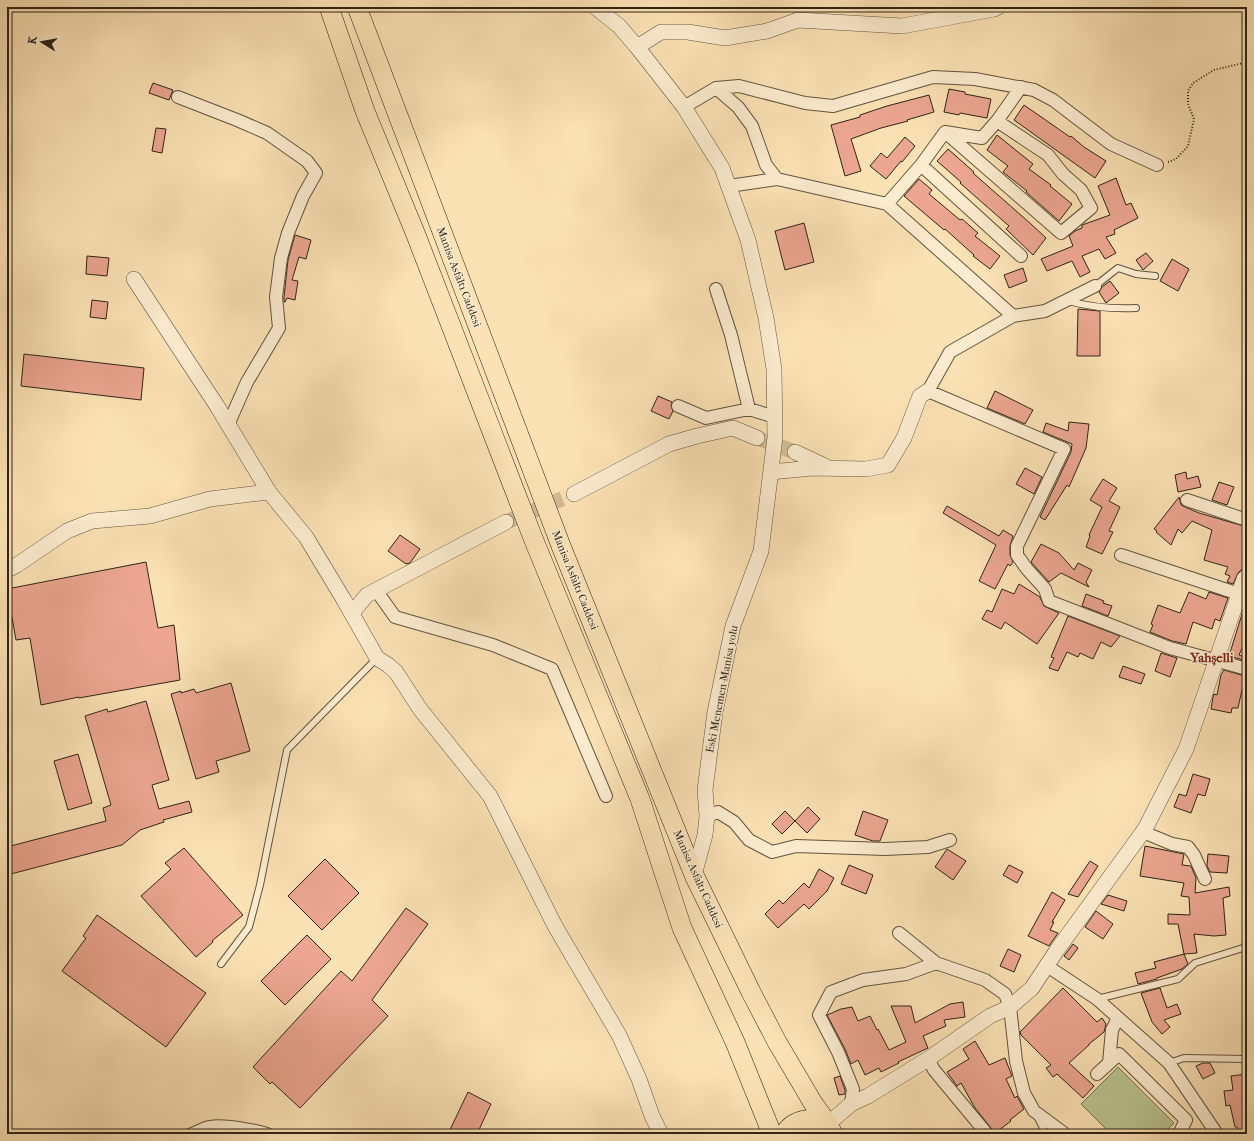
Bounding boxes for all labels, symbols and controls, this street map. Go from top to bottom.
north arrow [22,22,62,62]
text: K [26,34,40,45]
street label: Manisa Asfaltı Caddesi [434,225,484,329]
street label: Manisa Asfaltı Caddesi [549,528,601,632]
street label: Eski Menemen-Manisa yolu [703,623,741,754]
district label: Yahşelli [1189,650,1234,666]
street label: Manisa Asfaltı Caddesi [671,828,726,931]

